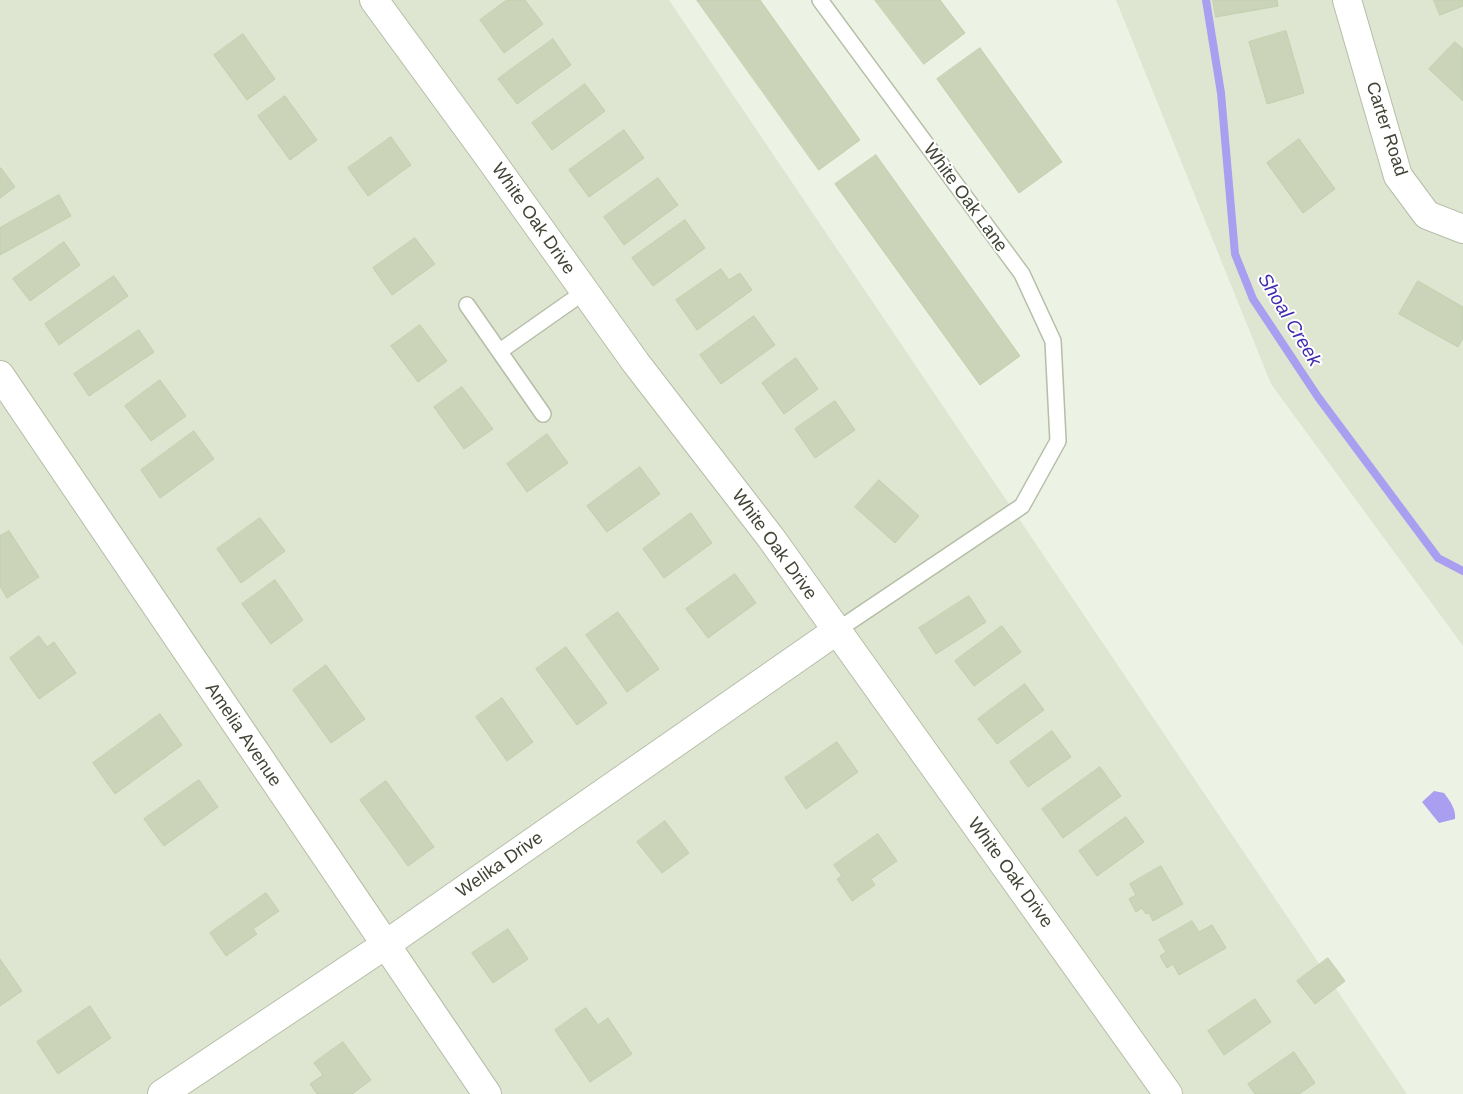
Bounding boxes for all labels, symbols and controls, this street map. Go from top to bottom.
street label: Carter Road [1361,79,1411,179]
street label: White Oak Lane [918,139,1012,257]
street label: White Oak Drive [487,159,579,279]
water label: Shoal Creek [1252,269,1326,371]
street label: White Oak Drive [727,486,821,604]
street label: Amelia Avenue [200,679,286,791]
street label: White Oak Drive [963,814,1057,932]
street label: Welika Drive [453,827,547,903]

